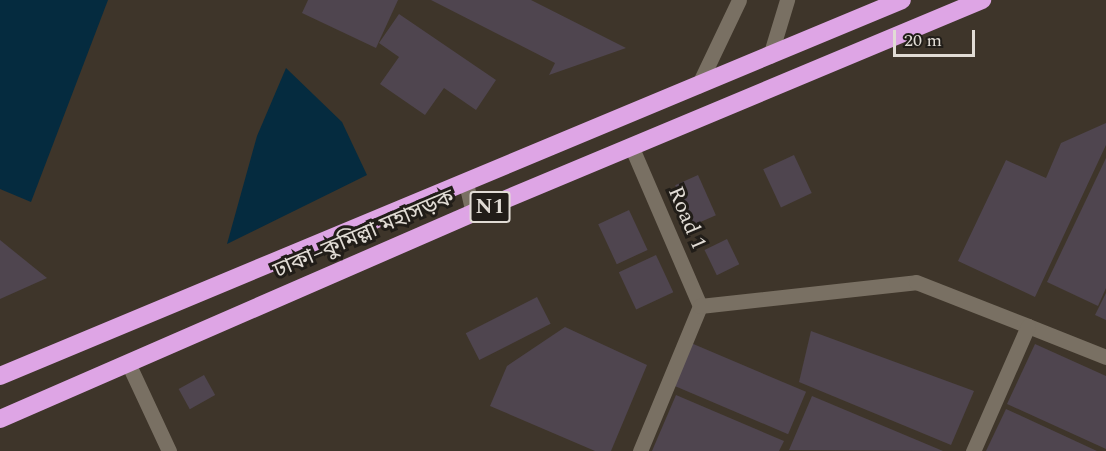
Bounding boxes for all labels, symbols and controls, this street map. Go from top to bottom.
scale bar [896,18,978,56]
text: 20 m [904,27,942,54]
street label: Road 1 [662,182,712,254]
street label: ঢাকা–কুমিল্লা মহাসড়ক [270,184,458,284]
road number: N1 [469,189,511,225]

